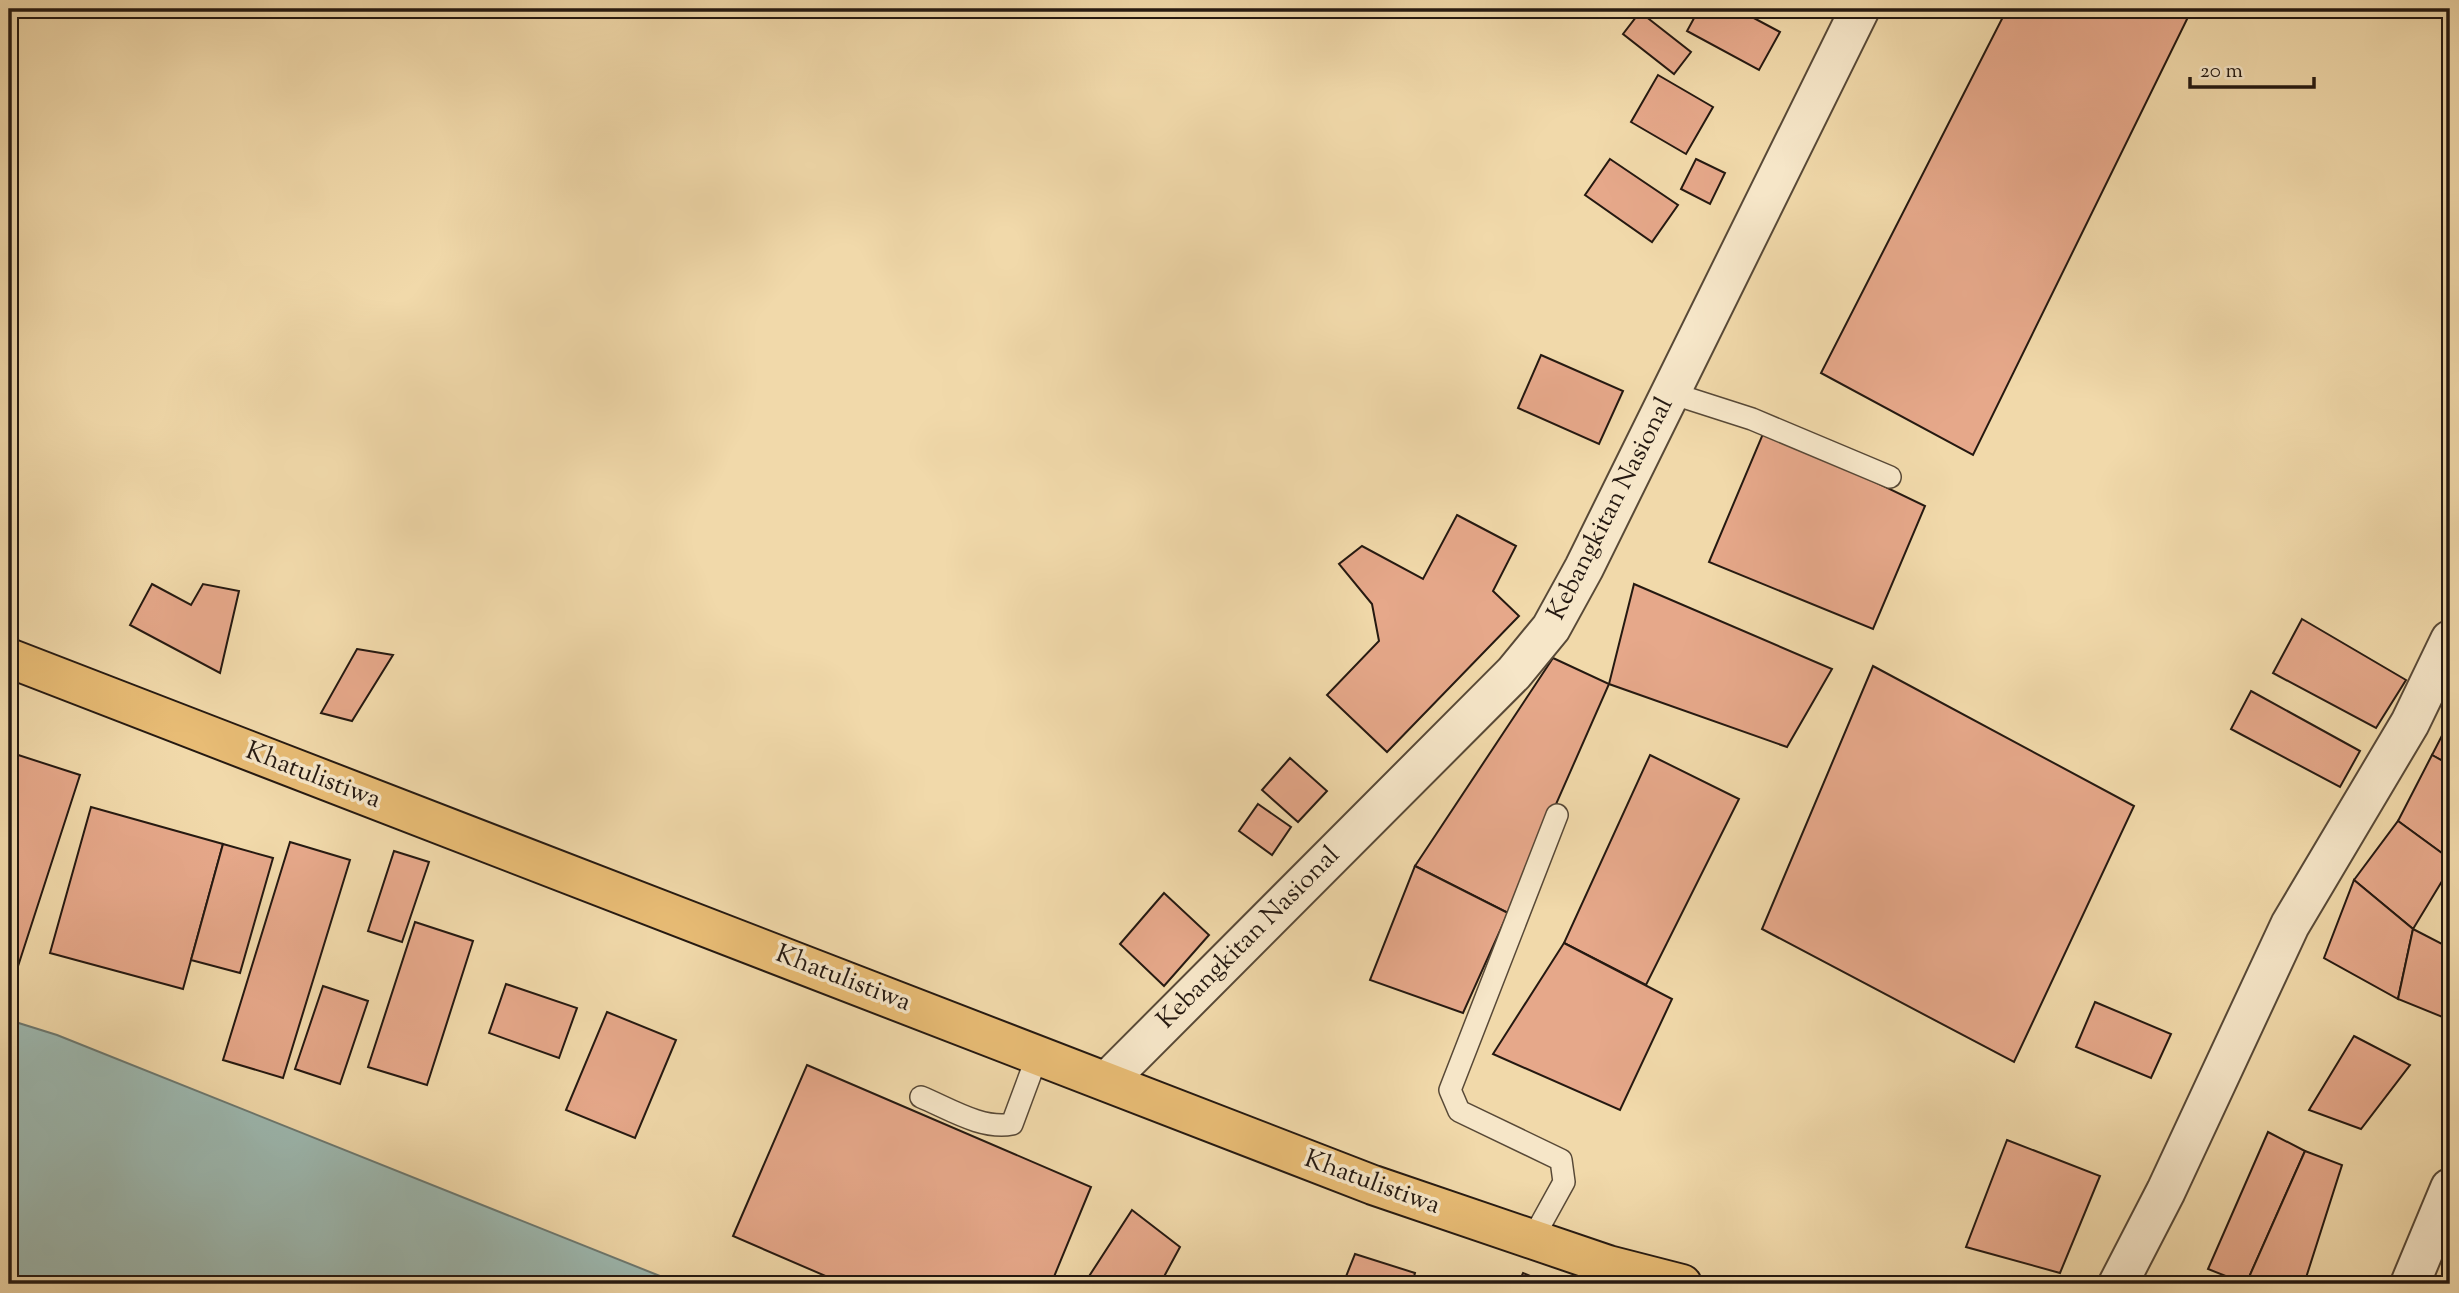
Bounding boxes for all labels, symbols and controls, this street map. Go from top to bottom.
scale bar [2190,46,2314,90]
text: 20 m [2200,57,2243,87]
street label: Kebangkitan Nasional [1539,391,1683,627]
street label: Khatulistiwa [240,733,386,819]
street label: Kebangkitan Nasional [1149,838,1349,1038]
street label: Khatulistiwa [770,936,916,1022]
street label: Khatulistiwa [1299,1141,1445,1225]

